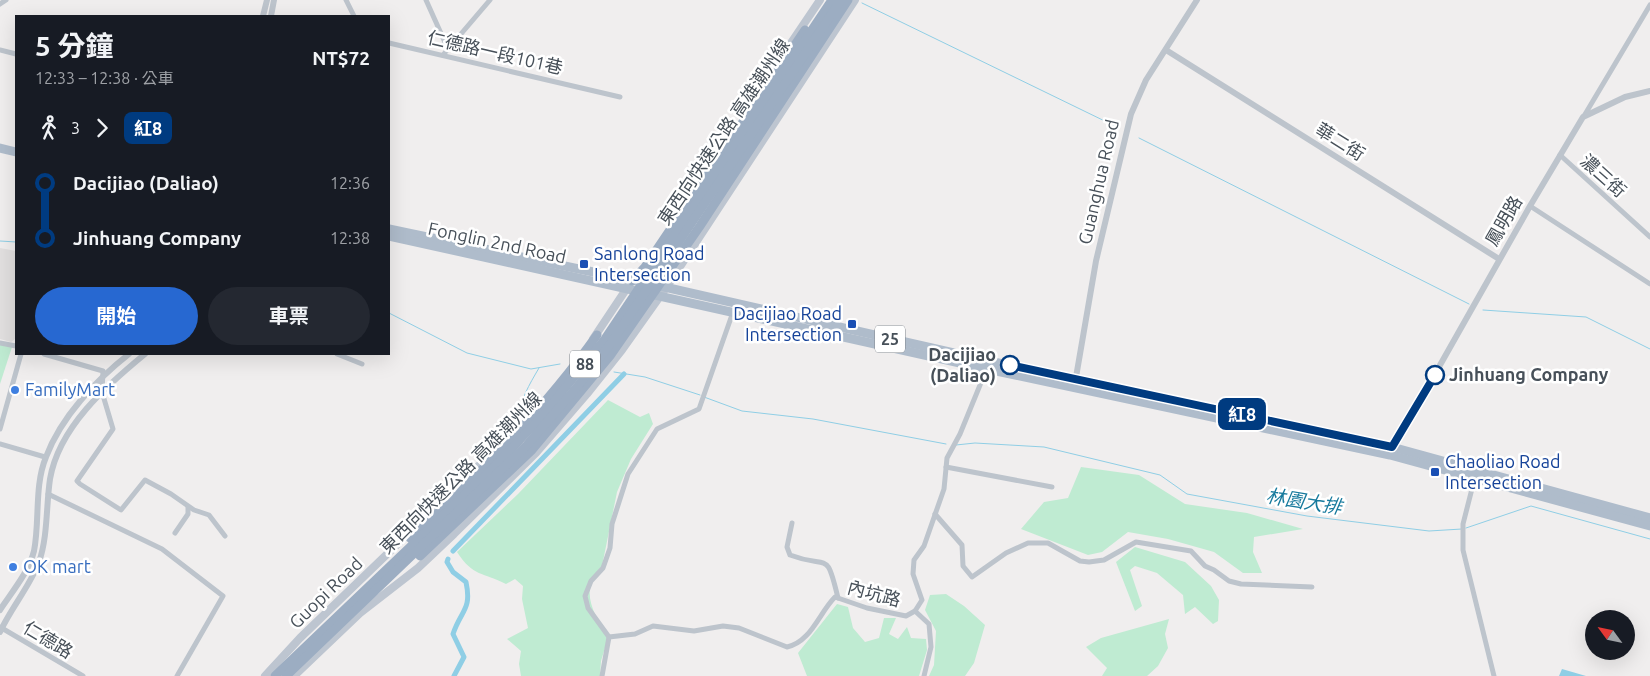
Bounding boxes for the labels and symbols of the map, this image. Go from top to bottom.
street label: 仁德路一段101巷 [426,27,565,77]
street label: 東西向快速公路 高雄潮州線 [653,35,793,228]
street label: Guanghua Road [1074,117,1122,246]
street label: 華二街 [1312,118,1369,164]
street label: 濃三街 [1577,150,1630,201]
street label: 鳳明路 [1481,192,1525,249]
street label: Fonglin 2nd Road [426,218,568,266]
place label: Sanlong Road Intersection [594,243,704,284]
marker: Sanlong Road Intersection [578,258,590,270]
place label: Dacijiao Road Intersection [733,303,842,344]
marker: Dacijiao Road Intersection [846,318,858,330]
road number: 25 [875,326,905,352]
place label: Dacijiao (Daliao) [928,344,996,386]
road number: 88 [570,350,600,378]
marker: Dacijiao (Daliao) [1000,355,1020,375]
place label: Jinhuang Company [1449,364,1609,384]
marker: Jinhuang Company [1425,365,1445,385]
place label: FamilyMart [25,379,115,399]
marker: FamilyMart [9,384,21,396]
street label: 東西向快速公路 高雄潮州線 [375,387,545,557]
line badge: 紅8 [1220,398,1264,430]
place label: Chaoliao Road Intersection [1445,451,1561,492]
marker: Chaoliao Road Intersection [1429,466,1441,478]
water label: 林園大排 [1265,484,1346,518]
street label: Guopi Road [285,553,366,632]
place label: OK mart [23,556,91,576]
marker: OK mart [7,561,19,573]
street label: 內坑路 [846,576,903,610]
north arrow [1585,610,1635,660]
street label: 仁德路 [20,617,77,662]

